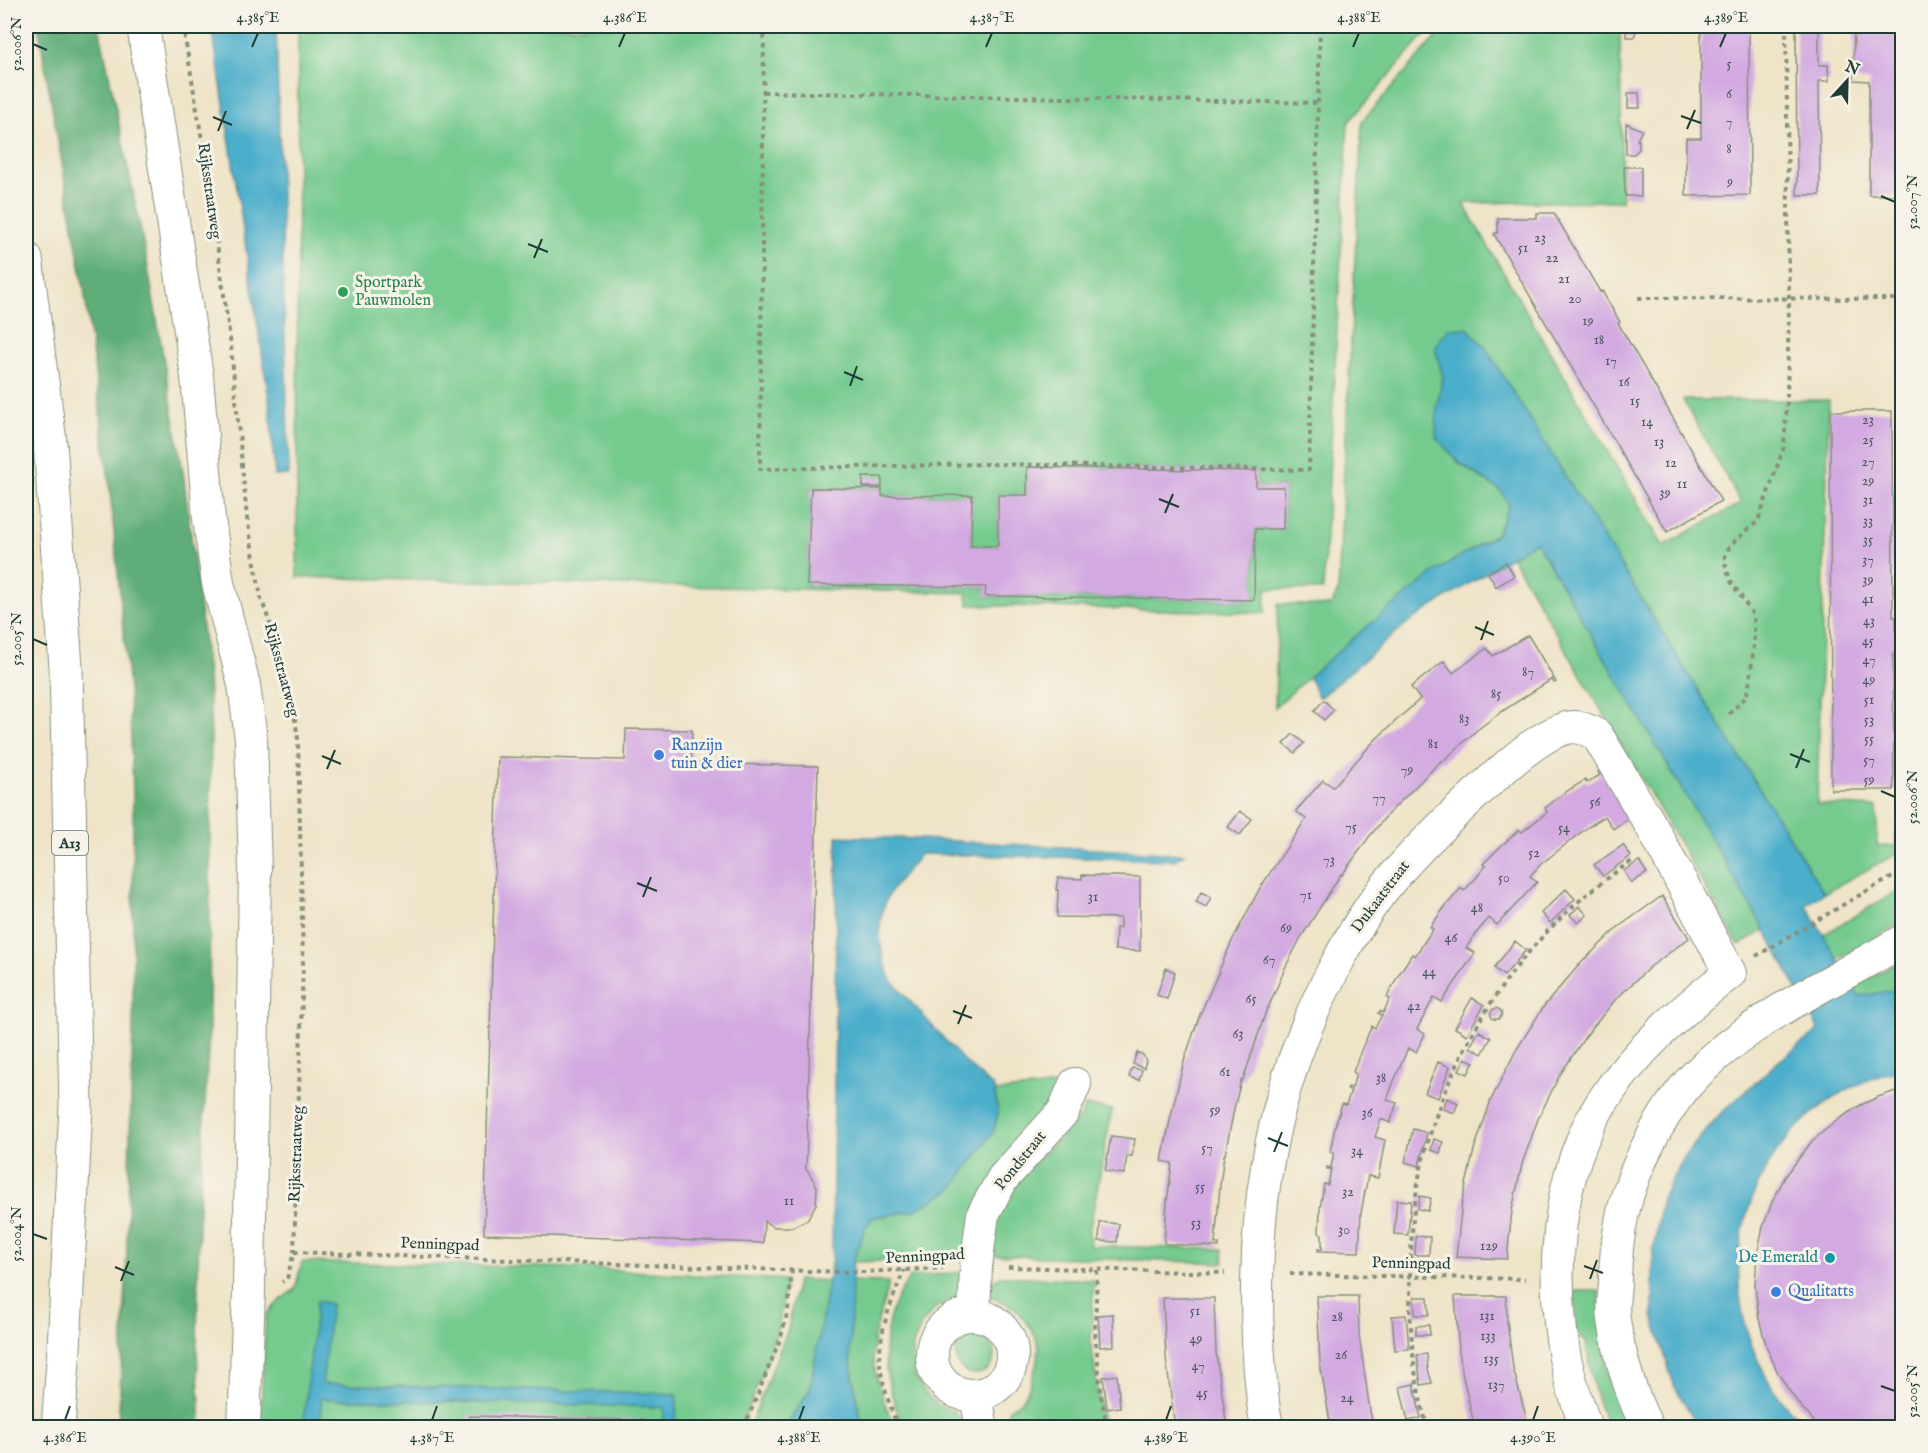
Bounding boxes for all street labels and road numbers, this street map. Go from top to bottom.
street label: Rijksstraatweg [192,142,226,241]
street label: Rijksstraatweg [259,621,303,720]
road number: A13 [52,831,88,855]
street label: Dukaatstraat [1347,857,1415,937]
street label: Rijksstraatweg [285,1105,309,1203]
street label: Pondstraat [991,1127,1051,1195]
street label: Penningpad [400,1234,480,1256]
street label: Penningpad [885,1245,965,1269]
street label: Penningpad [1371,1253,1451,1275]

